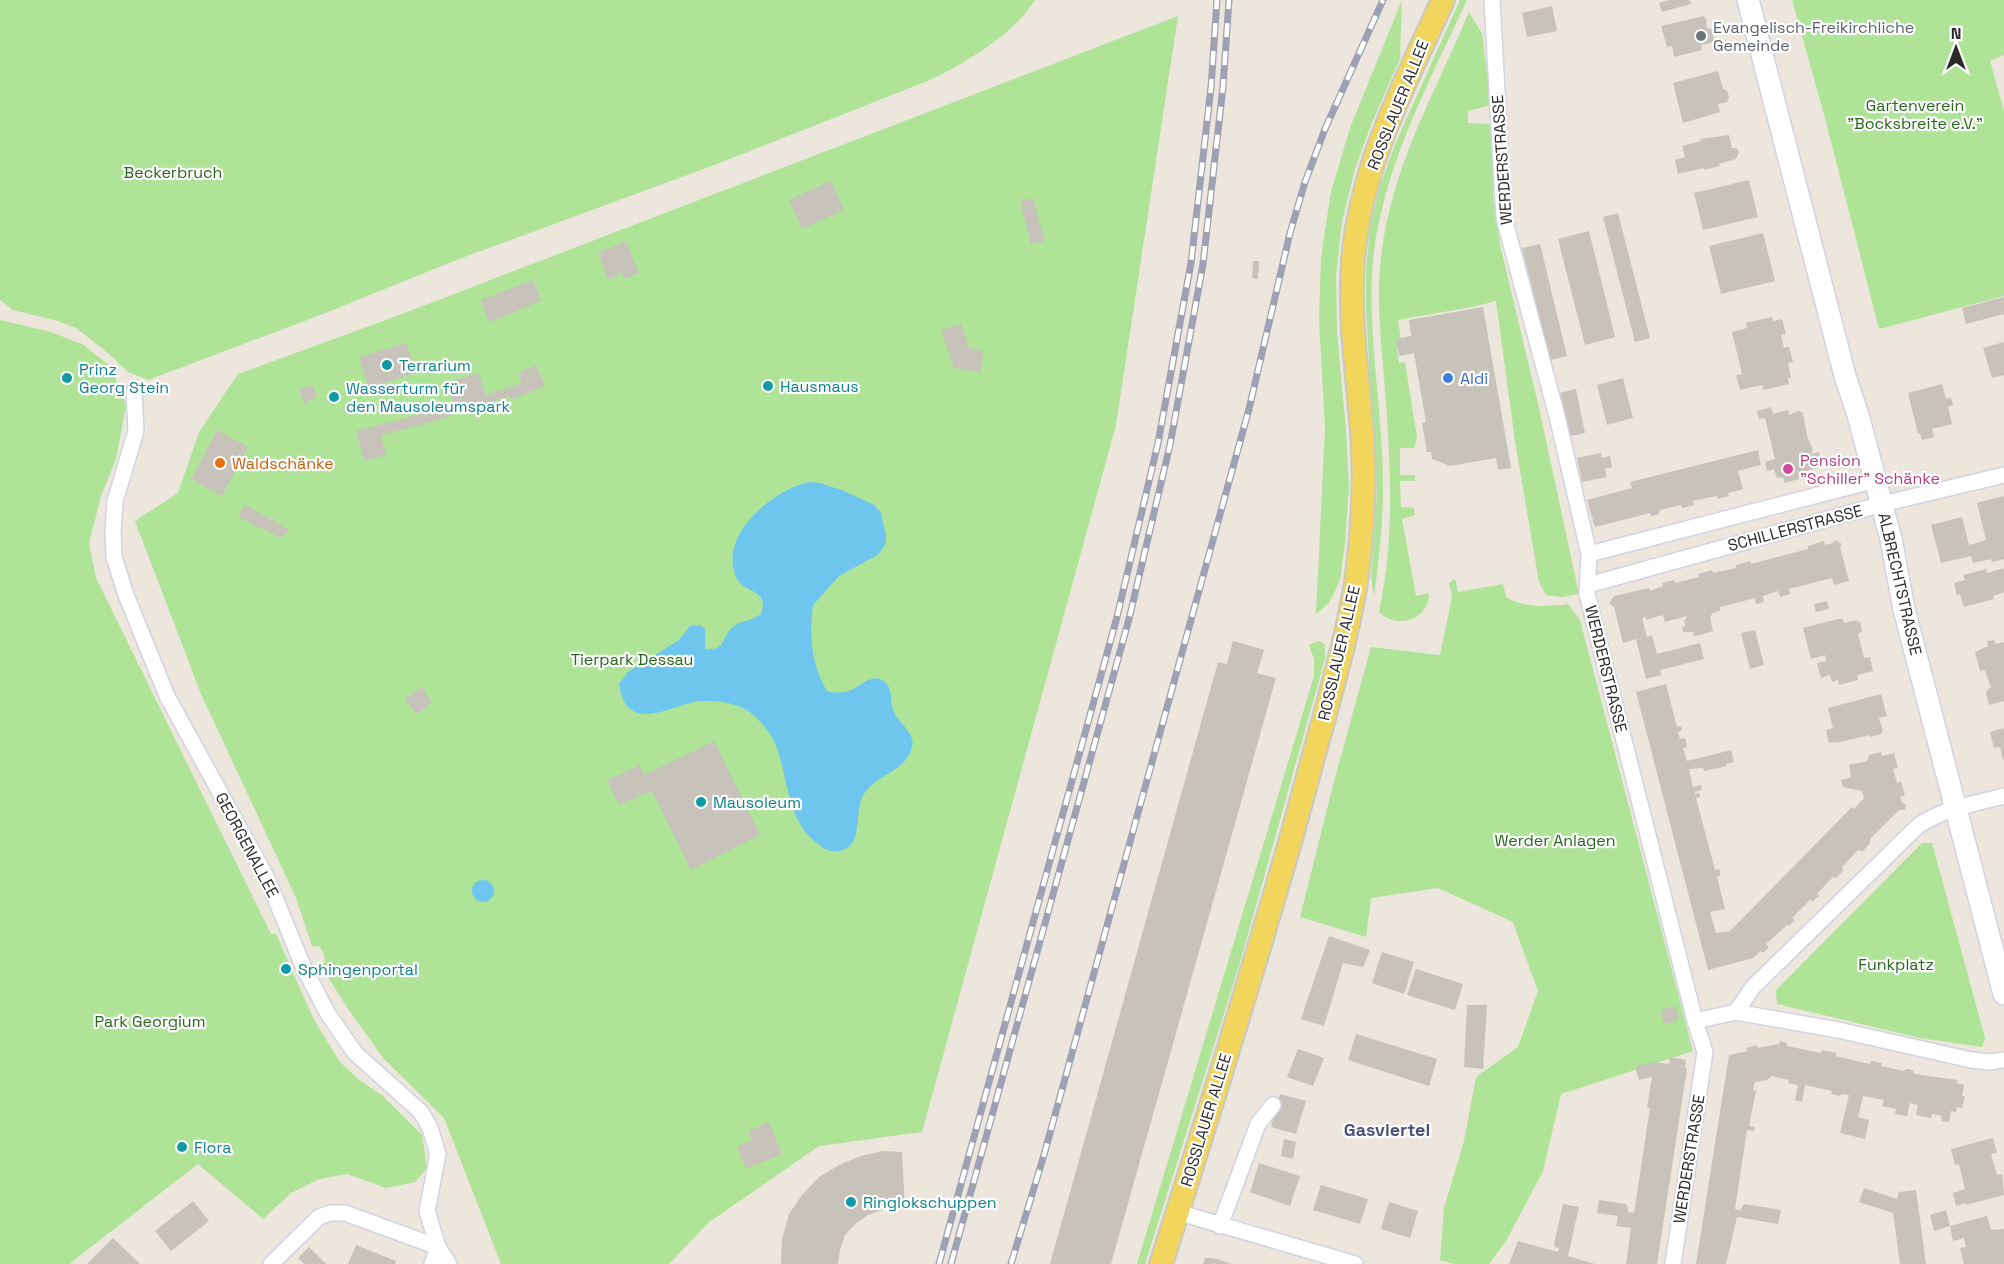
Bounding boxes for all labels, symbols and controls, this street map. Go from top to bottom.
place label: Evangelisch-Freikirchliche Gemeinde [1713,17,1914,56]
north arrow [1926,18,1986,78]
text: N [1951,23,1961,44]
marker: Evangelisch-Freikirchliche Gemeinde [1694,29,1708,43]
street label: ROSSLAUER ALLEE [1362,37,1434,173]
street label: WERDERSTRASSE [1487,94,1517,226]
park label: Gartenverein "Bocksbreite e.V." [1847,95,1983,134]
park label: Beckerbruch [124,162,222,183]
place label: Terrarium [399,355,471,376]
marker: Terrarium [380,358,394,372]
place label: Prinz Georg Stein [79,359,169,398]
place label: Aldi [1460,368,1488,389]
marker: Prinz Georg Stein [60,371,74,385]
marker: Aldi [1441,371,1455,385]
place label: Hausmaus [780,376,859,397]
place label: Wasserturm für den Mausoleumspark [346,378,511,417]
marker: Hausmaus [761,379,775,393]
marker: Wasserturm für den Mausoleumspark [327,390,341,404]
place label: Pension "Schiller" Schänke [1800,450,1940,489]
place label: Waldschänke [232,453,334,474]
marker: Waldschänke [213,456,227,470]
marker: Pension "Schiller" Schänke [1781,462,1795,476]
street label: SCHILLERSTRASSE [1725,500,1865,556]
street label: ALBRECHTSTRASSE [1873,511,1927,657]
street label: ROSSLAUER ALLEE [1313,583,1365,723]
street label: WERDERSTRASSE [1580,603,1632,735]
park label: Tierpark Dessau [571,649,693,670]
street label: GEORGENALLEE [210,789,284,901]
place label: Mausoleum [713,792,801,813]
marker: Mausoleum [694,795,708,809]
park label: Werder Anlagen [1494,830,1616,851]
park label: Funkplatz [1858,954,1934,975]
place label: Sphingenportal [298,959,418,980]
marker: Sphingenportal [279,962,293,976]
park label: Park Georgium [95,1011,205,1032]
street label: ROSSLAUER ALLEE [1176,1051,1236,1189]
street label: WERDERSTRASSE [1668,1093,1710,1225]
district label: Gasviertel [1344,1118,1430,1141]
place label: Flora [194,1137,231,1158]
marker: Flora [175,1140,189,1154]
place label: Ringlokschuppen [863,1192,997,1213]
marker: Ringlokschuppen [844,1195,858,1209]

